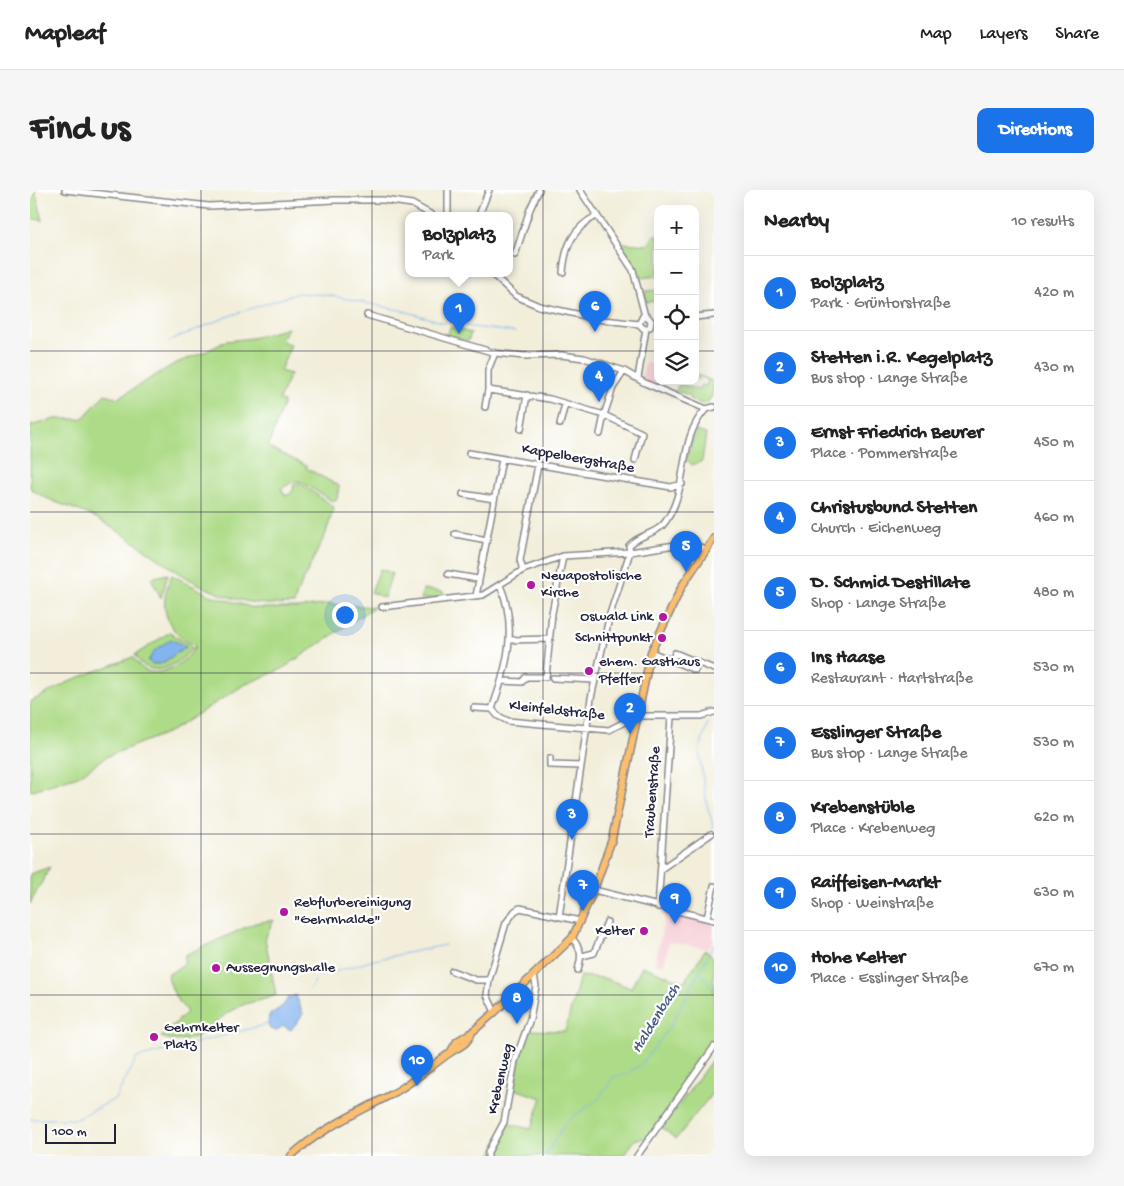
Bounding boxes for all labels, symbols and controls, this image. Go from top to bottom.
text: Mapleaf [25,20,105,49]
text: Map [920,24,952,45]
text: Layers [980,24,1027,45]
text: Share [1055,24,1099,45]
button: Directions [977,108,1094,153]
text: Find us [30,110,130,151]
map controls [654,205,699,385]
button: + [654,205,699,250]
text: Nearby [764,210,829,235]
popup [405,212,513,277]
text: 10 results [1011,213,1074,232]
text: Bolzplatz [423,224,495,247]
text: Park [423,247,453,266]
button: − [654,250,699,295]
text: Bolzplatz [811,272,883,295]
text: 1 [777,284,783,303]
text: 420 m [1034,284,1074,303]
pin: 6 [579,291,611,332]
pin: 1 [443,293,475,334]
button: locate [654,295,699,340]
text: Park · Grüntorstraße [811,295,950,314]
button: layers [654,340,699,385]
text: Stetten i.R. Kegelplatz [811,347,992,370]
text: 2 [776,359,784,378]
text: 430 m [1034,359,1074,378]
pin: 4 [583,361,615,402]
text: Bus stop · Lange Straße [811,370,968,389]
text: Ernst Friedrich Beurer [811,422,983,445]
text: 3 [776,434,784,453]
text: 450 m [1034,434,1074,453]
street label: Kappelbergstraße [520,440,636,478]
text: Place · Pommerstraße [811,445,957,464]
text: Christusbund Stetten [811,497,977,520]
text: 4 [776,509,784,528]
text: 460 m [1034,509,1074,528]
text: Church · Eichenweg [811,520,941,539]
pin: 5 [670,531,702,572]
place label: Neuapostolische Kirche [541,567,642,602]
text: D. Schmid Destillate [811,572,970,595]
marker: Neuapostolische Kirche [525,579,537,591]
text: 5 [776,584,784,603]
text: 480 m [1033,584,1074,603]
text: Shop · Lange Straße [811,595,946,614]
your location [332,602,358,628]
place label: Oswald Link [580,608,654,626]
marker: Oswald Link [657,611,669,623]
place label: Schnittpunkt [575,629,654,647]
marker: Schnittpunkt [656,632,668,644]
text: Ins Haase [811,647,885,670]
place label: ehem. Gasthaus Pfeffer [598,653,700,688]
text: 6 [776,659,784,678]
text: 530 m [1033,659,1074,678]
marker: ehem. Gasthaus Pfeffer [583,665,595,677]
text: Restaurant · Hartstraße [811,670,973,689]
pin: 2 [614,693,646,734]
street label: Kleinfeldstraße [508,697,606,725]
text: Esslinger Straße [811,722,941,745]
text: 7 [776,734,784,753]
text: 530 m [1033,734,1074,753]
text: Bus stop · Lange Straße [811,745,968,764]
street label: Traubenstraße [641,746,665,839]
text: Krebenstüble [811,797,915,820]
pin: 3 [556,799,588,840]
text: 8 [776,809,784,828]
text: 620 m [1034,809,1074,828]
text: Place · Krebenweg [811,820,935,839]
pin: 7 [567,870,599,911]
text: Raiffeisen-Markt [811,872,940,895]
pin: 9 [659,883,691,924]
text: 9 [776,884,784,903]
text: 630 m [1033,884,1074,903]
place label: Rebflurbereinigung "Gehrnhalde" [294,894,411,929]
text: Shop · Weinstraße [811,895,934,914]
marker: Rebflurbereinigung "Gehrnhalde" [278,906,290,918]
place label: Kelter [596,922,636,940]
marker: Kelter [638,925,650,937]
text: Hohe Kelter [811,947,905,970]
place label: Aussegnungshalle [226,959,336,977]
text: 10 [772,959,788,978]
text: 670 m [1033,959,1074,978]
marker: Aussegnungshalle [210,962,222,974]
text: Place · Esslinger Straße [811,970,968,989]
water label: Haldenbach [628,980,686,1057]
pin: 8 [501,983,533,1024]
place label: Gehrnkelter Platz [163,1019,240,1054]
marker: Gehrnkelter Platz [148,1031,160,1043]
street label: Krebenweg [484,1042,518,1116]
pin: 10 [401,1045,433,1086]
scale bar [45,1121,116,1144]
text: 100 m [52,1124,87,1141]

